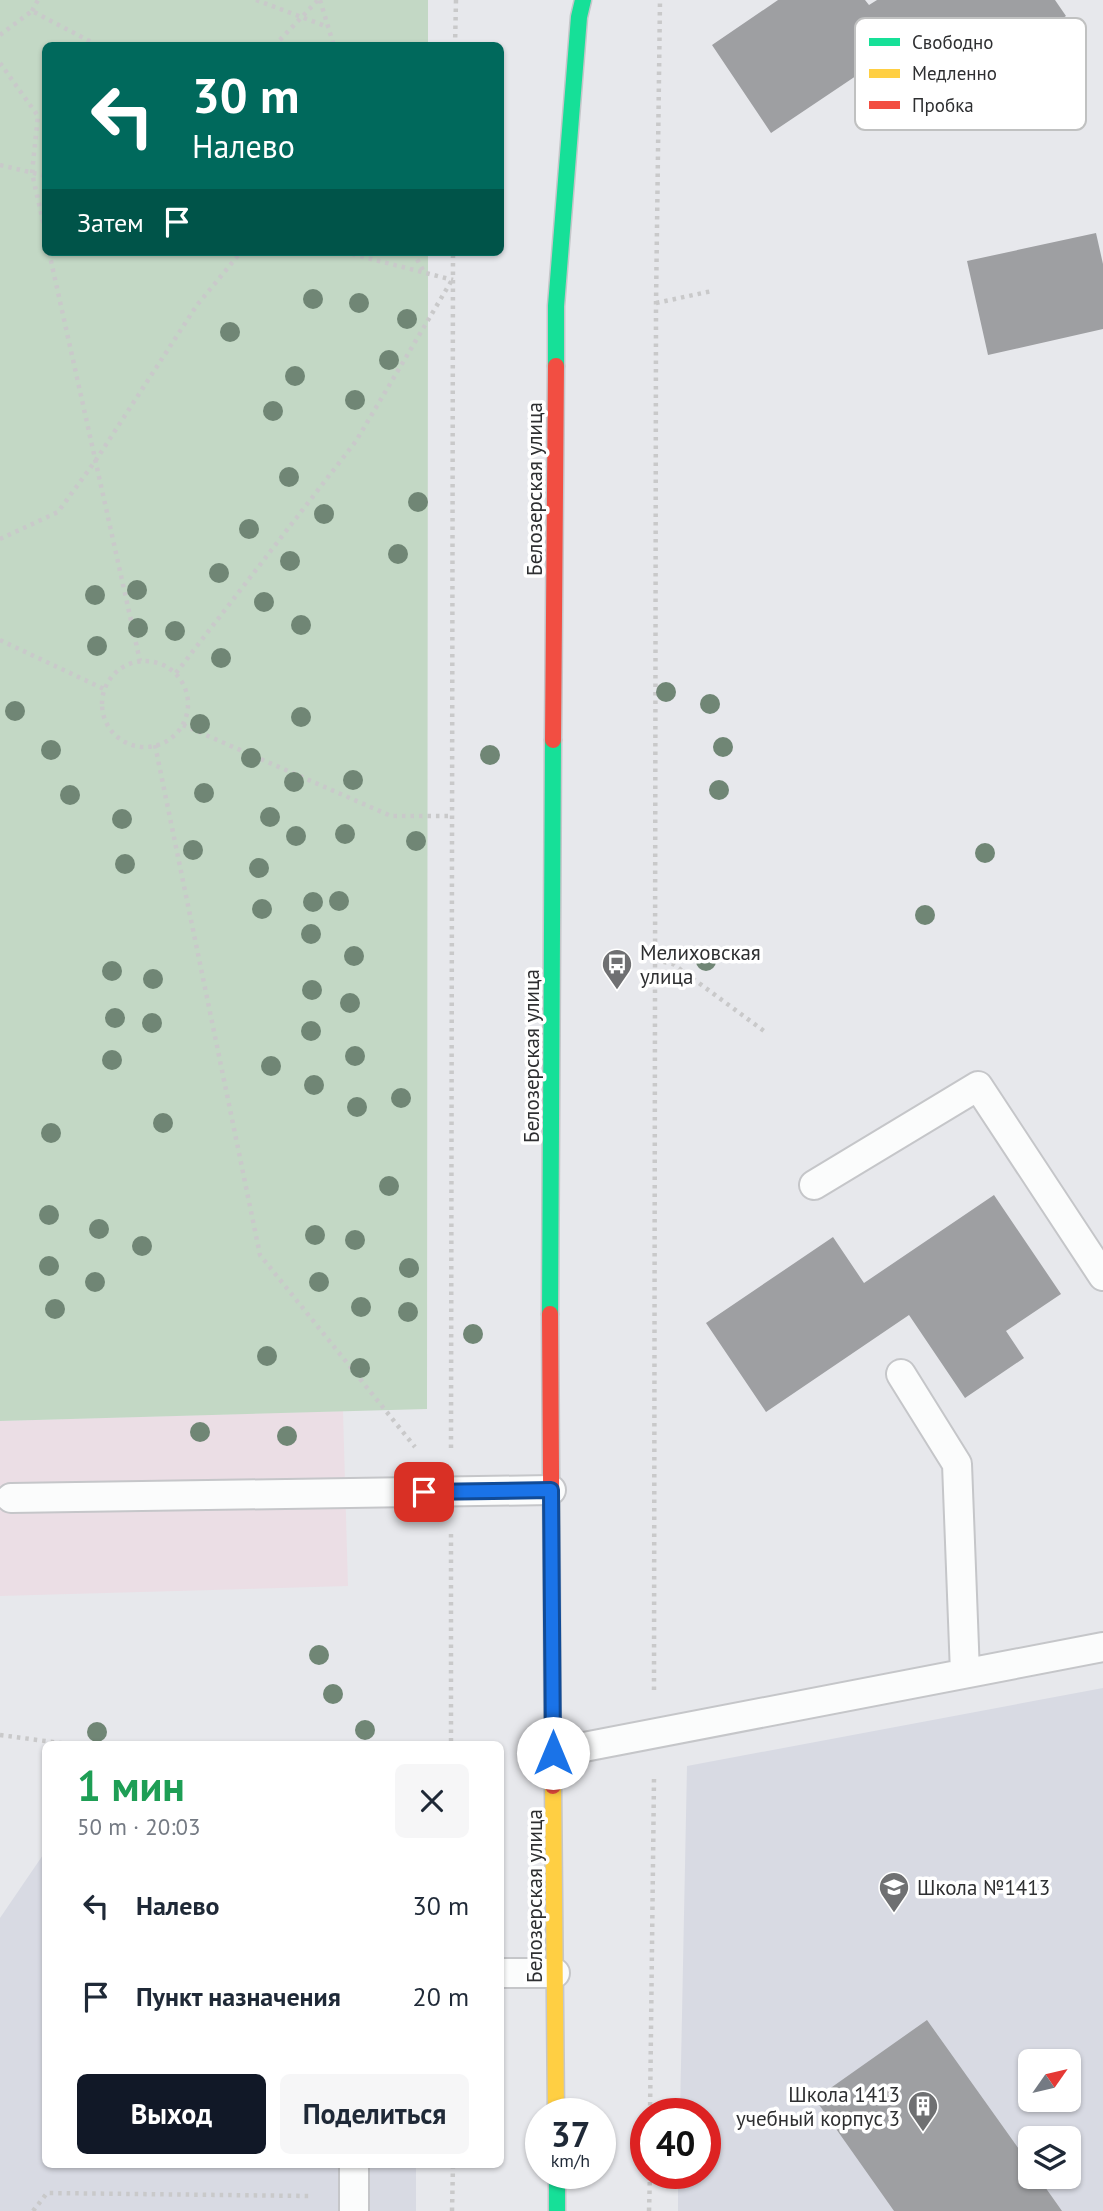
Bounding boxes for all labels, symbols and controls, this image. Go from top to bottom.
legend [855,18,1086,130]
text: Свободно [912,30,994,54]
text: Медленно [912,61,997,85]
text: 30 m [192,63,299,127]
icon: left [77,70,168,161]
text: Пробка [912,93,974,117]
text: Налево [192,125,295,167]
icon: arrive [158,203,196,241]
text: Затем [77,206,144,239]
street label: Белозерская улица [521,402,548,576]
place label: Мелиховская улица [640,939,761,990]
bus stop icon: Мелиховская улица [600,947,634,991]
street label: Белозерская улица [518,969,545,1143]
pin [394,1462,454,1522]
icon: arrive [405,1473,443,1511]
position arrow [516,1716,590,1790]
text: 1 мин [77,1758,185,1813]
button: close [395,1764,469,1838]
street label: Белозерская улица [521,1809,548,1983]
text: 50 m · 20:03 [77,1812,201,1841]
school or university icon: Школа №1413 [877,1870,911,1914]
place label: Школа №1413 [917,1874,1050,1901]
icon: left [77,1887,115,1925]
text: Налево [136,1889,220,1922]
text: 30 m [413,1889,469,1922]
icon: arrive [77,1978,115,2016]
text: Пункт назначения [136,1980,341,2013]
text: 20 m [413,1980,469,2013]
north arrow [1018,2049,1082,2112]
map controls [1018,2049,1081,2189]
button: Выход [77,2074,266,2154]
button: Поделиться [280,2074,469,2154]
place label: Школа 1413 учебный корпус 3 [736,2081,900,2132]
building icon: Школа 1413 учебный корпус 3 [906,2089,940,2133]
speed limit sign: 40 [630,2098,721,2189]
text: 37 [551,2111,590,2157]
button: layers [1018,2126,1081,2189]
text: km/h [551,2149,590,2172]

